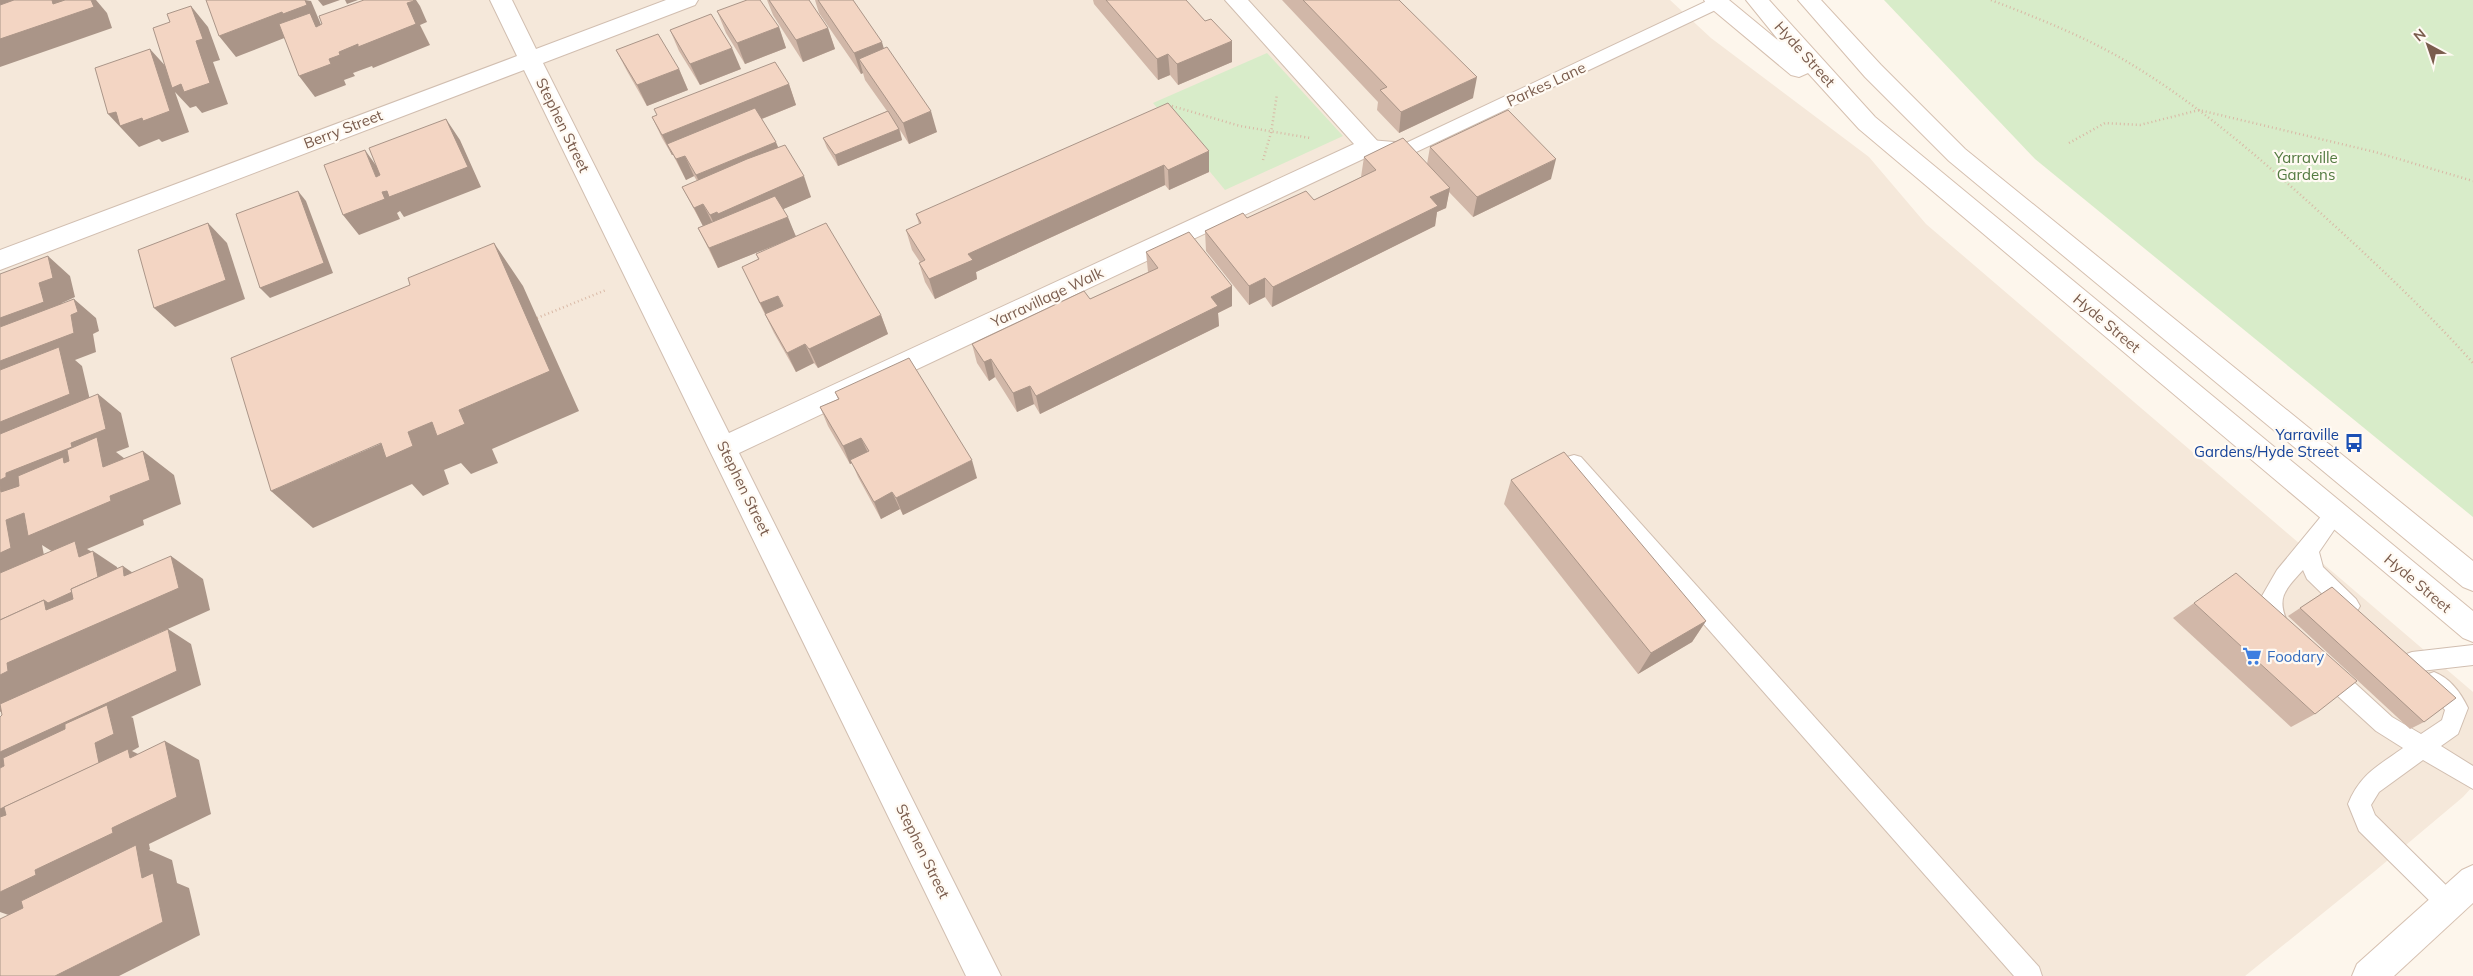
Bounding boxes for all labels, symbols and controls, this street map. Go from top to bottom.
street label: Hyde Street [1771,17,1839,91]
north arrow [2403,20,2453,70]
text: N [2410,25,2429,45]
street label: Parkes Lane [1503,57,1589,111]
street label: Stephen Street [532,75,594,175]
street label: Berry Street [301,105,385,153]
park label: Yarraville Gardens [2273,148,2338,184]
street label: Yarravillage Walk [987,263,1106,332]
street label: Hyde Street [2070,289,2144,357]
place label: Yarraville Gardens/Hyde Street [2194,425,2339,461]
bus stop icon: Yarraville Gardens/Hyde Street [2343,432,2365,454]
street label: Stephen Street [713,438,775,538]
street label: Hyde Street [2381,549,2455,617]
supermarket icon: Foodary [2241,645,2263,667]
place label: Foodary [2267,647,2324,666]
street label: Stephen Street [892,801,954,901]

